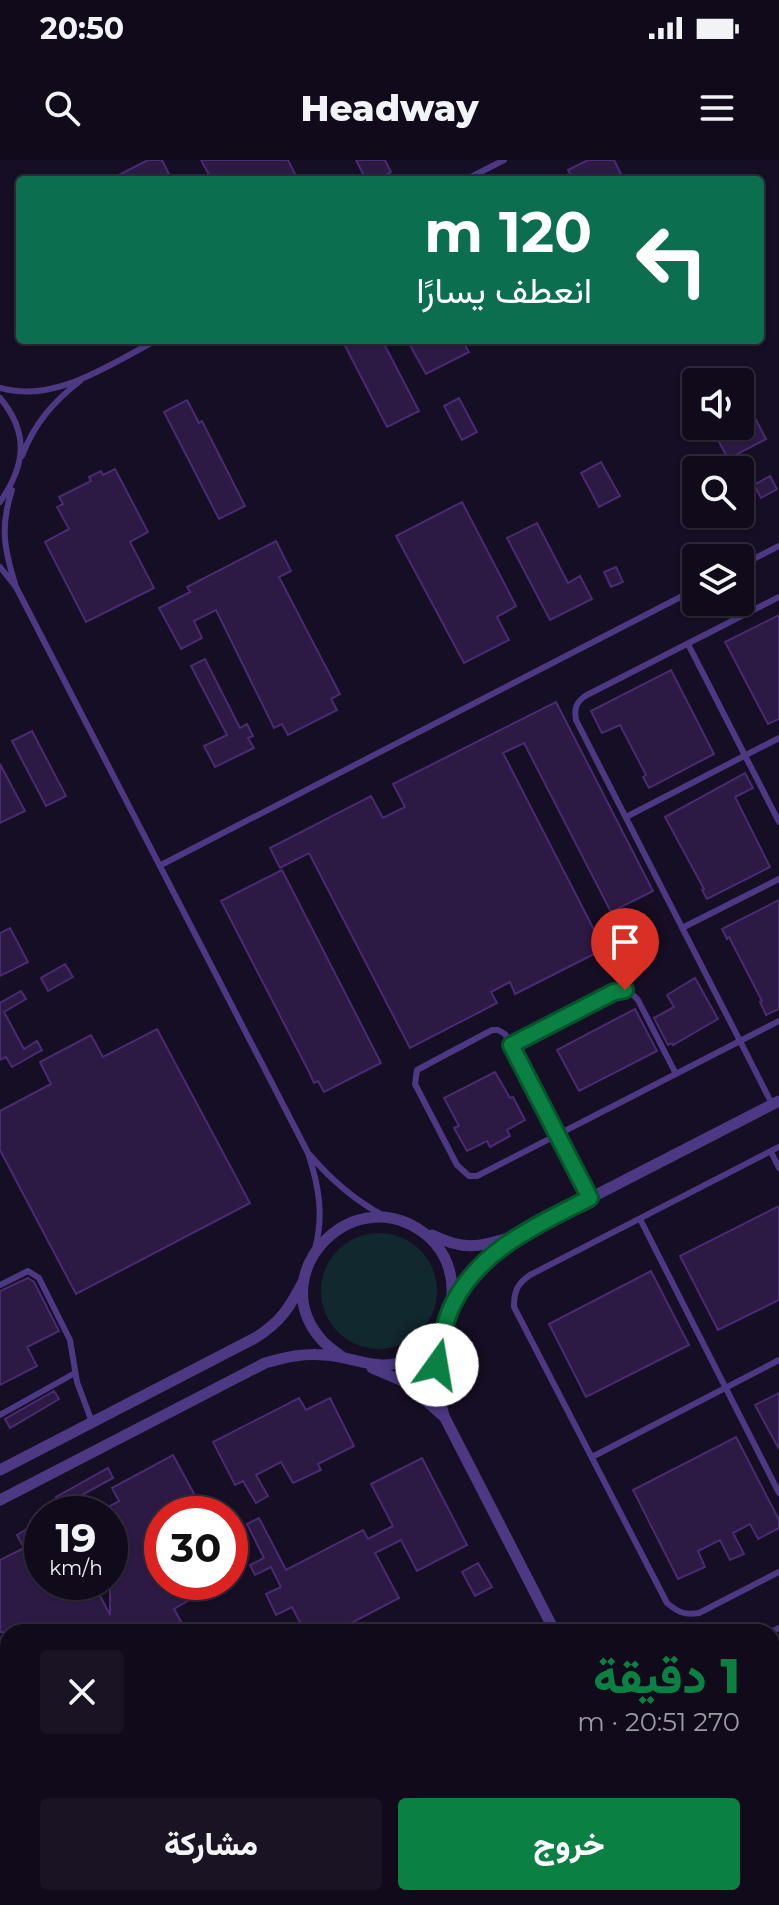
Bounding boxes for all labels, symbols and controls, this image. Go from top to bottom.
text: 20:50 [40,10,124,47]
icon: search [40,86,84,130]
text: Headway [301,86,479,130]
icon: menu [695,86,739,130]
text: 120 m [424,198,592,266]
icon: left [620,208,724,312]
text: انعطف يسارًا [416,268,592,312]
map controls [682,368,754,616]
button: sound [682,368,754,440]
button: search [682,456,754,528]
button: layers [682,544,754,616]
pin [591,908,659,990]
icon: arrive [603,920,647,964]
position arrow [395,1323,479,1407]
speed limit sign: 30 [144,1496,248,1600]
text: 19 [55,1513,97,1562]
text: km/h [49,1556,103,1580]
text: 1 دقيقة [593,1647,740,1705]
button: close [40,1650,124,1734]
text: 270 m · 20:51 [577,1706,740,1738]
button: مشاركة [40,1798,382,1890]
button: خروج [398,1798,740,1890]

